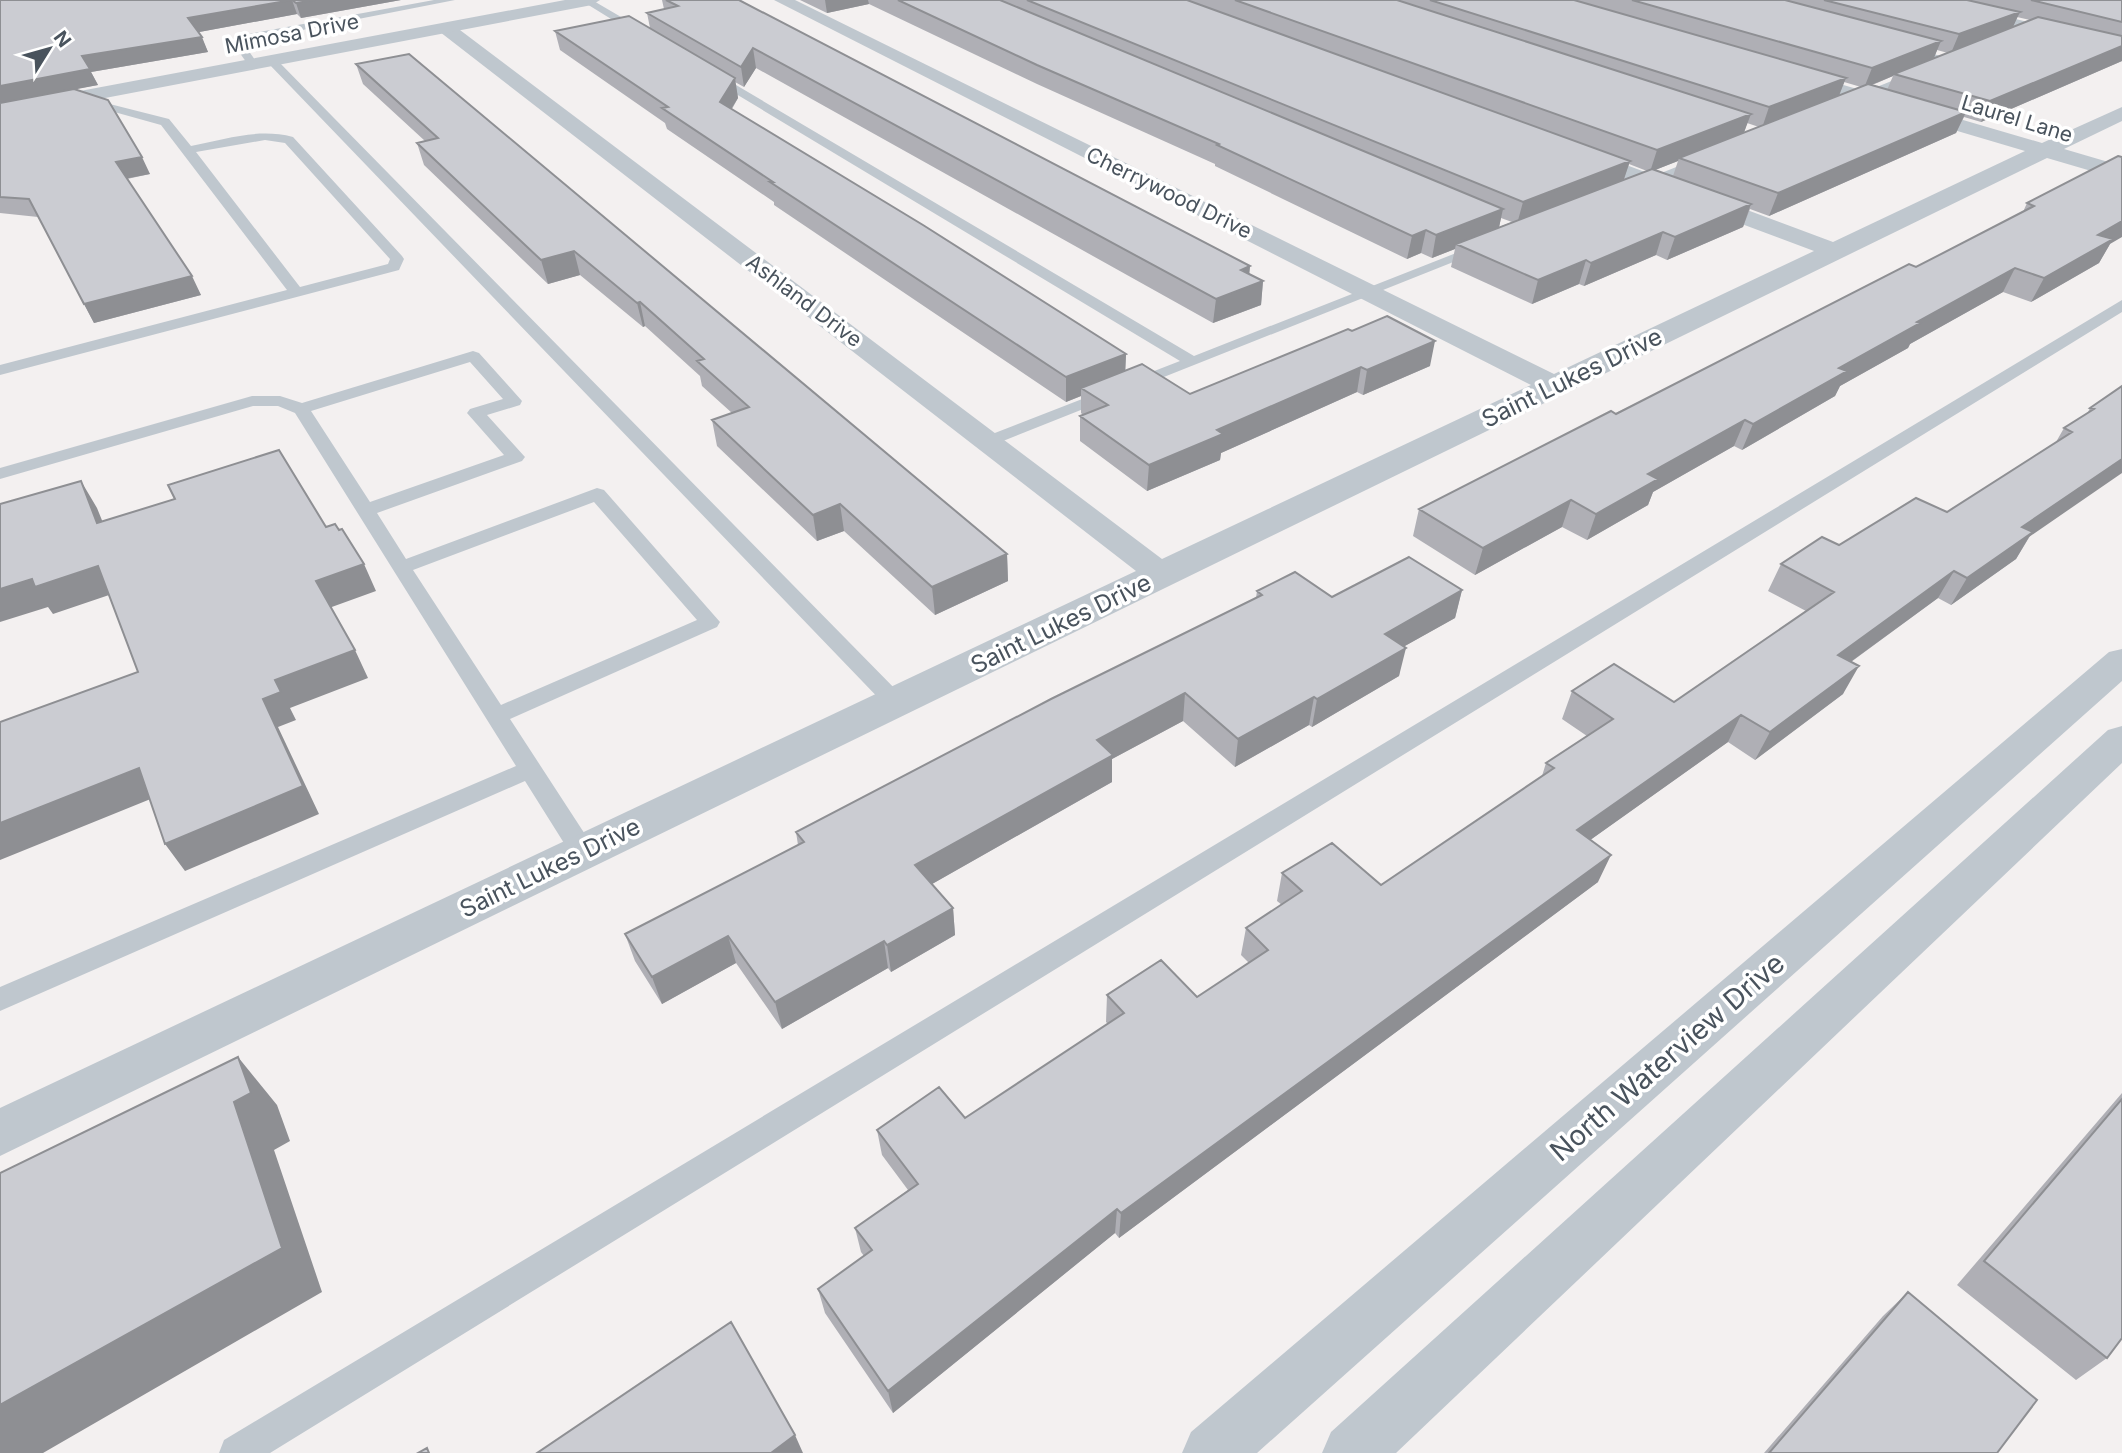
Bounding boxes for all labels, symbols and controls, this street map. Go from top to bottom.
street label: Mimosa Drive [223,8,361,59]
north arrow [14,14,84,84]
text: N [49,26,76,52]
street label: Laurel Lane [1958,90,2076,147]
street label: Cherrywood Drive [1082,142,1256,243]
street label: Ashland Drive [742,249,867,352]
street label: Saint Lukes Drive [1477,321,1667,434]
street label: Saint Lukes Drive [966,567,1156,680]
street label: Saint Lukes Drive [455,811,645,924]
street label: North Waterview Drive [1543,946,1791,1168]

